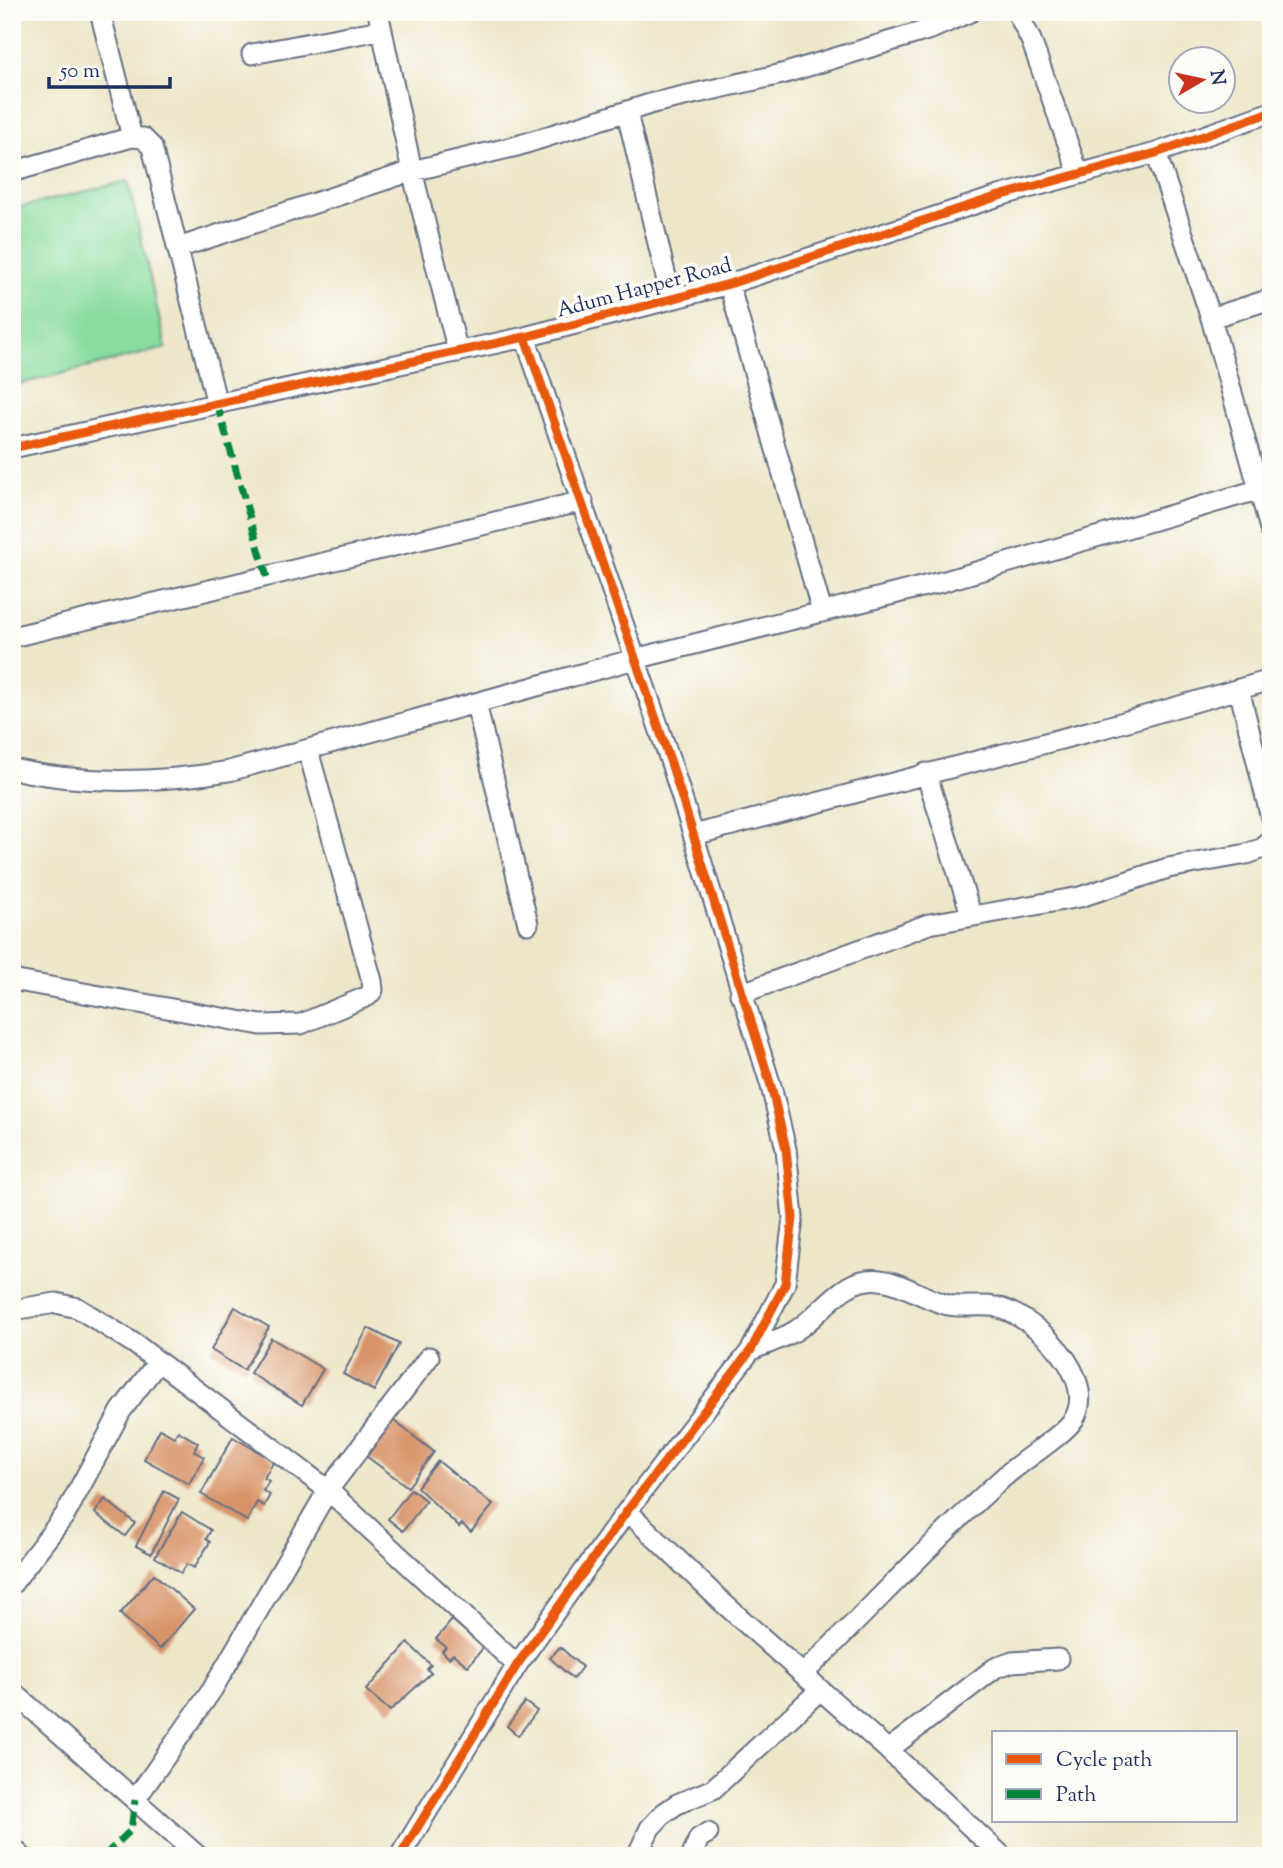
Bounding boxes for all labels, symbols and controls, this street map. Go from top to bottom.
scale bar [49,46,170,90]
north arrow [1168,46,1238,116]
text: 50 m [59,57,100,87]
text: N [1202,68,1231,87]
street label: Adum Happer Road [554,251,736,327]
legend [992,1731,1238,1822]
text: Cycle path [1056,1746,1153,1776]
text: Path [1056,1781,1097,1811]

